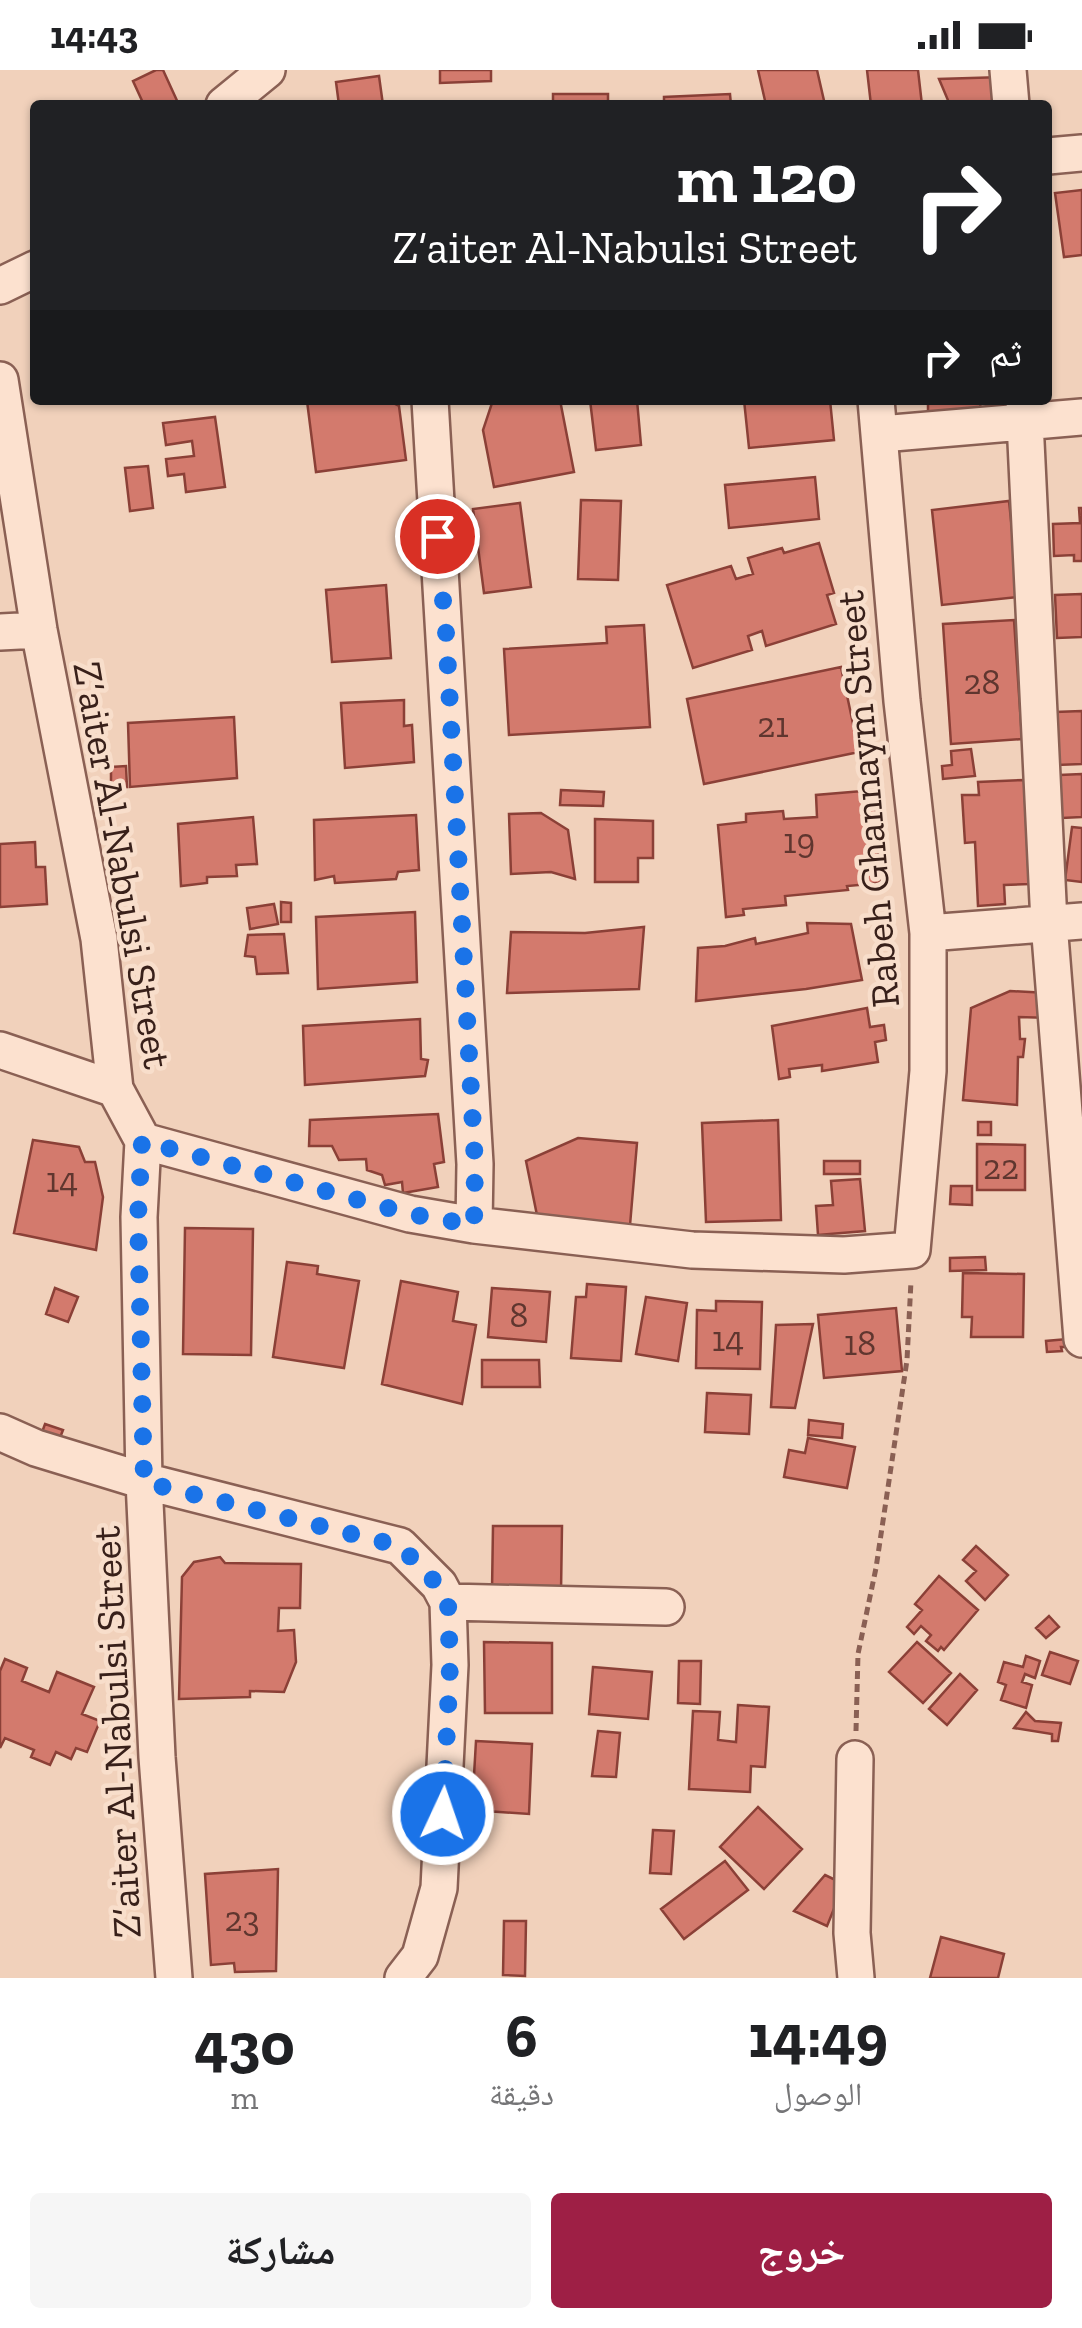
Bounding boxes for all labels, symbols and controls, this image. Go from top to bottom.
text: 14:43 [50,12,138,58]
text: 120 m [676,136,857,220]
icon: right [892,140,1022,270]
text: Z‘aiter Al-Nabulsi Street [393,221,857,275]
icon: right [914,330,969,385]
text: ثم [989,330,1022,376]
pin [395,494,480,579]
icon: arrive [410,509,465,564]
street label: Rabeh Ghannaym Street [825,588,909,1009]
street label: Z‘aiter Al-Nabulsi Street [64,658,183,1073]
house number: 28 [964,661,1000,703]
house number: 21 [757,704,789,746]
house number: 19 [783,820,815,862]
house number: 22 [983,1146,1019,1188]
house number: 14 [46,1159,78,1201]
house number: 8 [510,1294,528,1336]
house number: 14 [712,1318,744,1360]
house number: 18 [844,1322,876,1364]
street label: Z‘aiter Al-Nabulsi Street [81,1524,151,1939]
position arrow [391,1762,495,1866]
house number: 23 [224,1898,260,1940]
text: 6 [505,2000,538,2072]
text: 14:49 [748,2000,888,2072]
text: 430 [194,2008,295,2080]
text: دقيقة [489,2075,554,2113]
text: الوصول [774,2075,862,2113]
text: m [231,2079,258,2117]
button: مشاركة [30,2193,531,2308]
button: خروج [551,2193,1052,2308]

